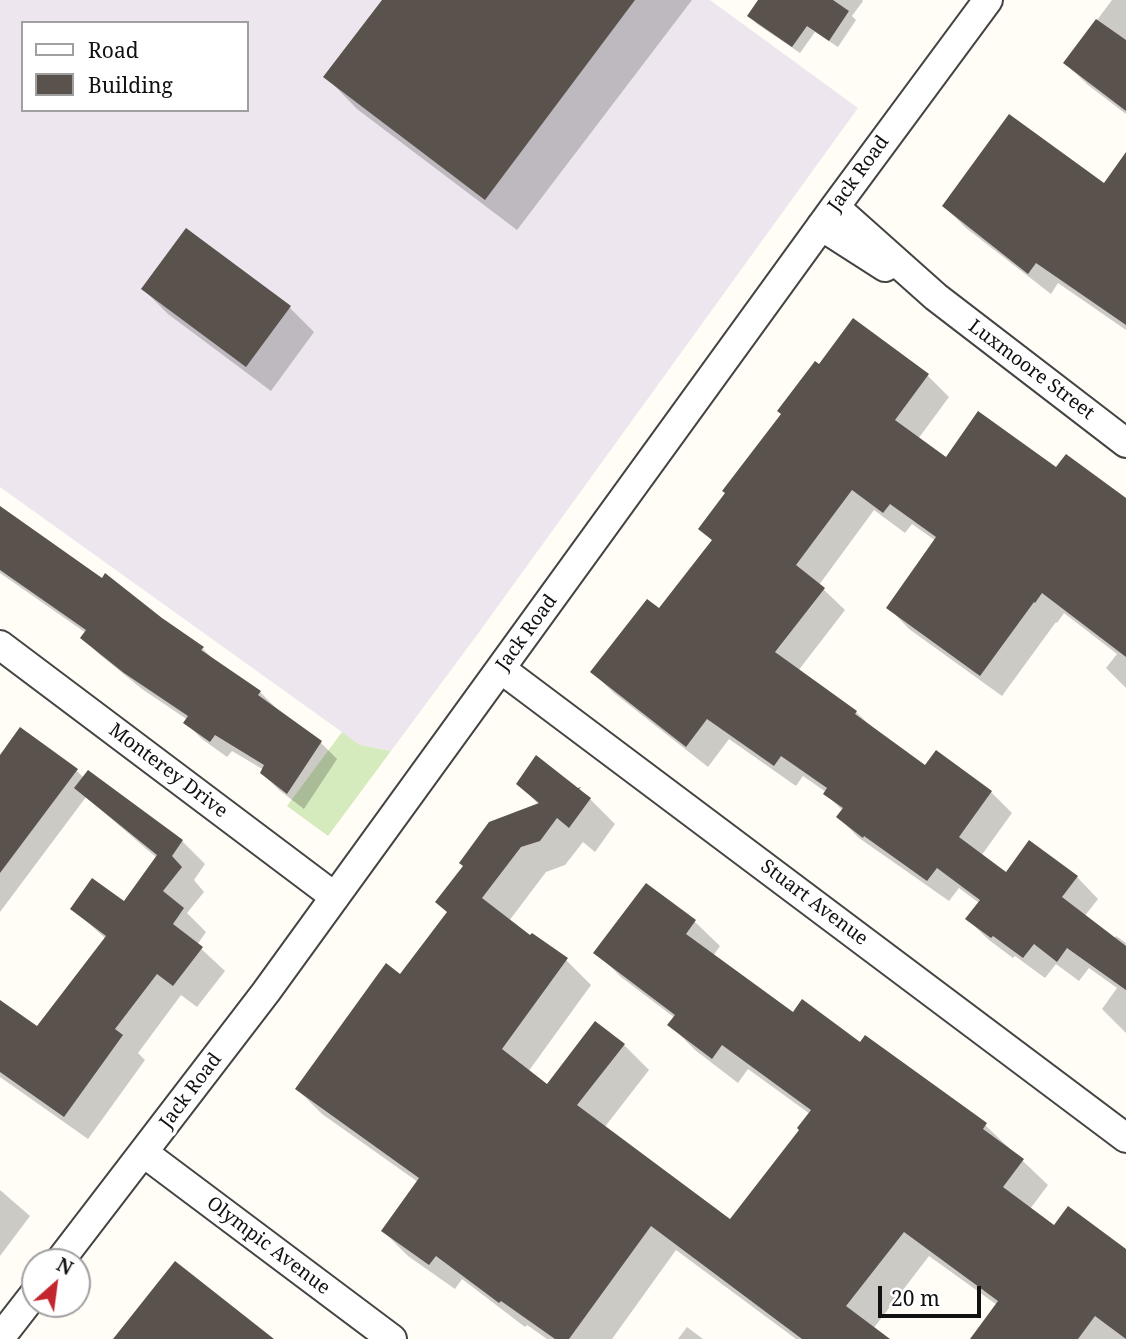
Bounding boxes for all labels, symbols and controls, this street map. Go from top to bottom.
legend [21,21,248,112]
text: Road [88,36,139,64]
text: Building [88,71,173,99]
street label: Jack Road [824,131,894,217]
street label: Luxmoore Street [964,315,1098,425]
street label: Jack Road [492,590,562,676]
street label: Monterey Drive [104,719,232,823]
street label: Stuart Avenue [756,855,872,951]
street label: Jack Road [155,1049,227,1133]
street label: Olympic Avenue [202,1192,334,1300]
north arrow [21,1248,91,1318]
text: N [52,1251,78,1281]
scale bar [881,1272,984,1316]
text: 20 m [891,1284,940,1312]

